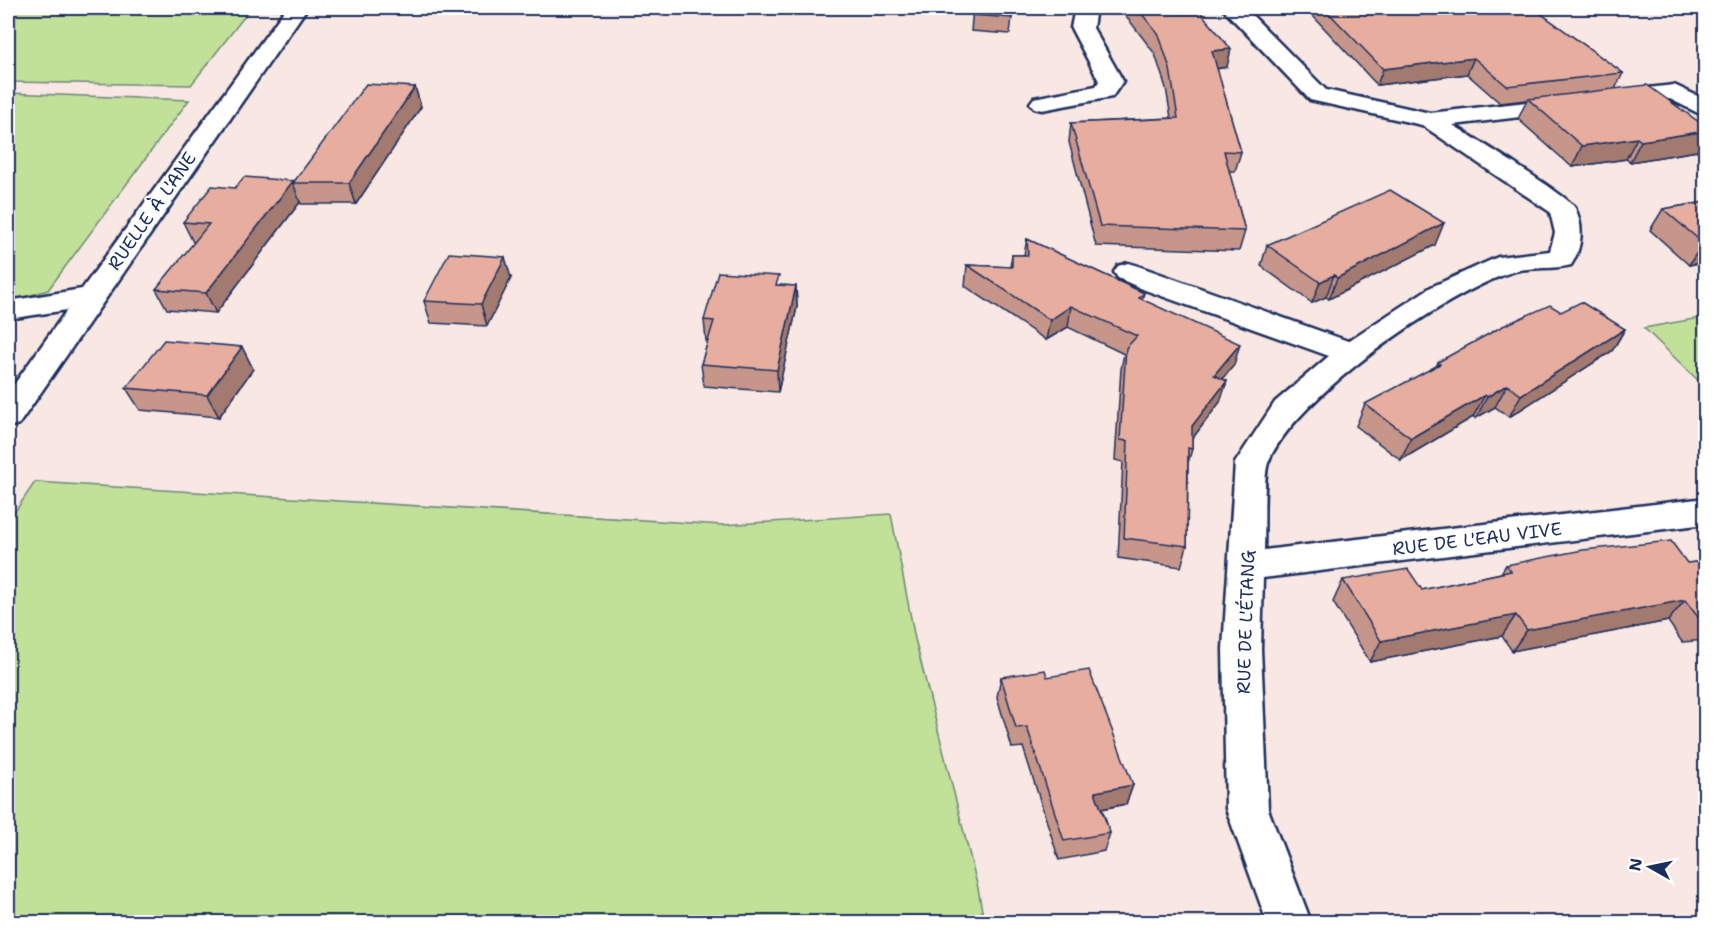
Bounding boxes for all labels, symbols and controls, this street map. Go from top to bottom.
street label: RUELLE À L'ANE [102,147,202,275]
street label: RUE DE L'EAU VIVE [1391,517,1563,561]
street label: RUE DE L'ÉTANG [1231,549,1261,694]
north arrow [1620,837,1680,897]
text: N [1624,857,1647,873]

